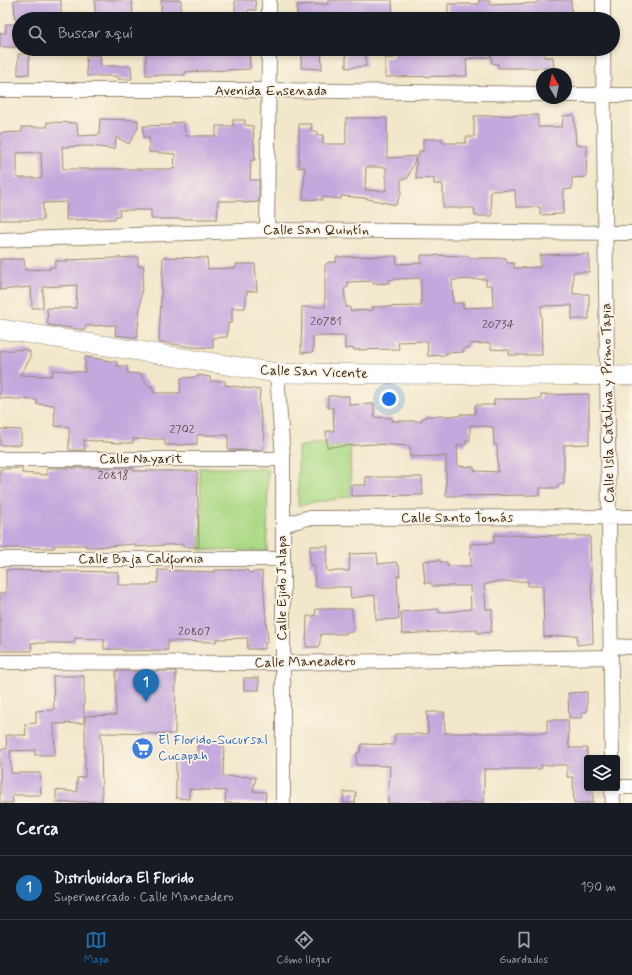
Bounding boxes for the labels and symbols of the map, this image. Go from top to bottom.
north arrow [536,68,572,104]
street label: Avenida Ensenada [215,82,327,100]
street label: Calle San Quintín [263,221,369,239]
street label: Calle Isla Catalina y Primo Tapia [597,303,619,503]
house number: 20781 [310,314,342,330]
house number: 20734 [482,317,514,333]
street label: Calle San Vicente [260,361,369,383]
your location [379,389,399,409]
house number: 2702 [169,422,195,438]
street label: Calle Nayarit [99,450,184,468]
house number: 20818 [97,468,129,484]
street label: Calle Santo Tomás [401,509,513,527]
street label: Calle Ejido Jalapa [273,535,291,641]
street label: Calle Baja California [78,550,204,570]
house number: 20807 [178,624,210,640]
street label: Calle Maneadero [254,652,356,672]
pin: 1 [133,669,159,702]
place label: El Florido-Sucursal Cucapah [158,731,268,765]
supermarket icon: El Florido-Sucursal Cucapah [130,735,156,761]

